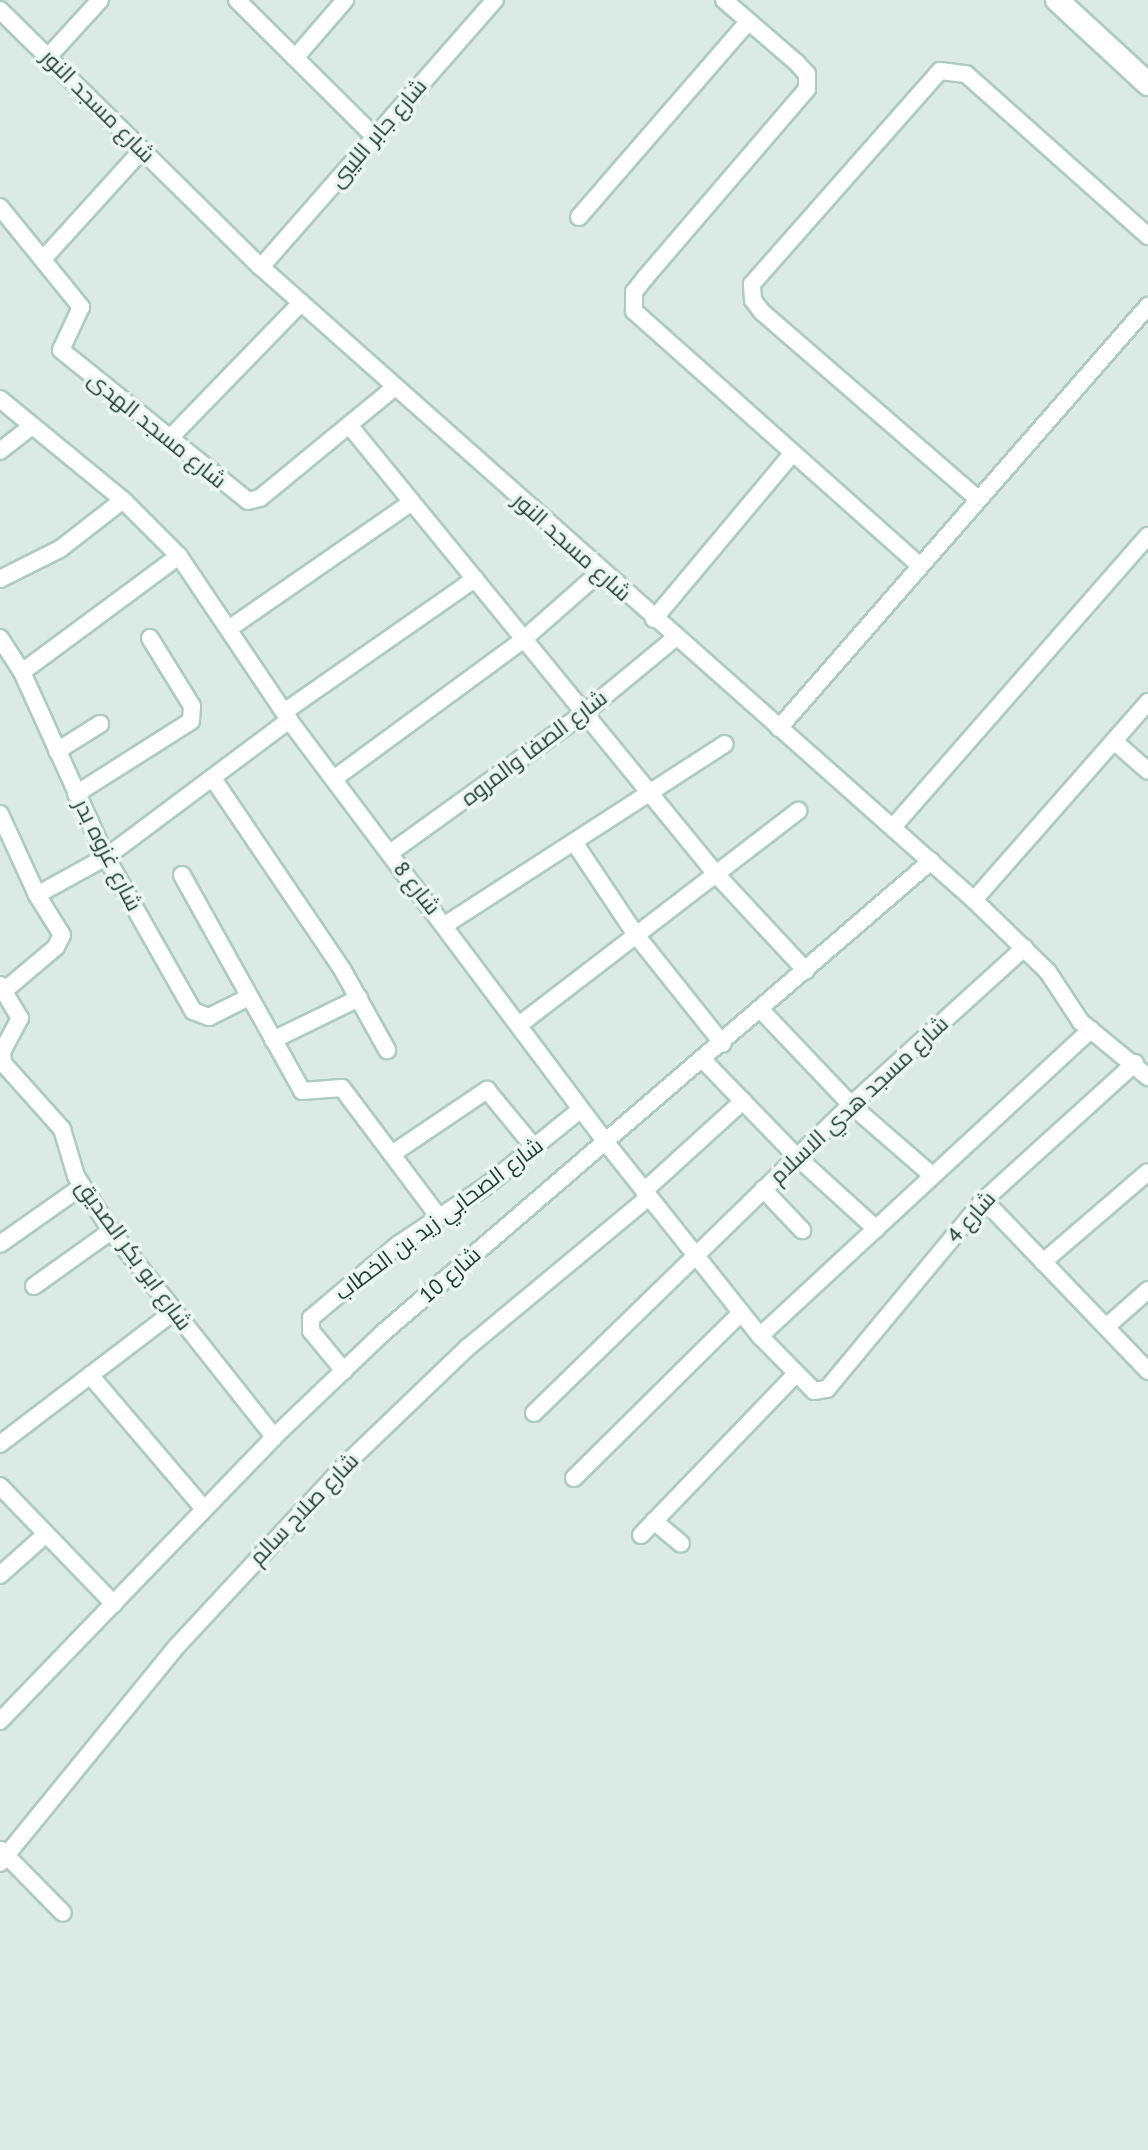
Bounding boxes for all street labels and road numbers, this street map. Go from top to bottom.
street label: شارع مسجد النور [36,44,160,168]
street label: شارع جابر الليبى [324,73,432,193]
street label: شارع مسجد الهدى [82,366,232,494]
street label: شارع مسجد النور [508,487,636,607]
street label: شارع الصفا والمروه [456,685,612,811]
street label: شارع غزوه بدر [68,795,148,915]
street label: شارع 8 [388,856,446,920]
street label: شارع مسجد هدي الاسلام [764,1011,954,1189]
street label: شارع الصحابي زيد بن الخطاب [330,1132,548,1306]
street label: شارع ابو بكر الصديق [70,1175,198,1335]
street label: شارع 4 [941,1186,1001,1248]
street label: شارع 10 [414,1241,486,1309]
street label: شارع صلاح سالم [244,1448,364,1570]

